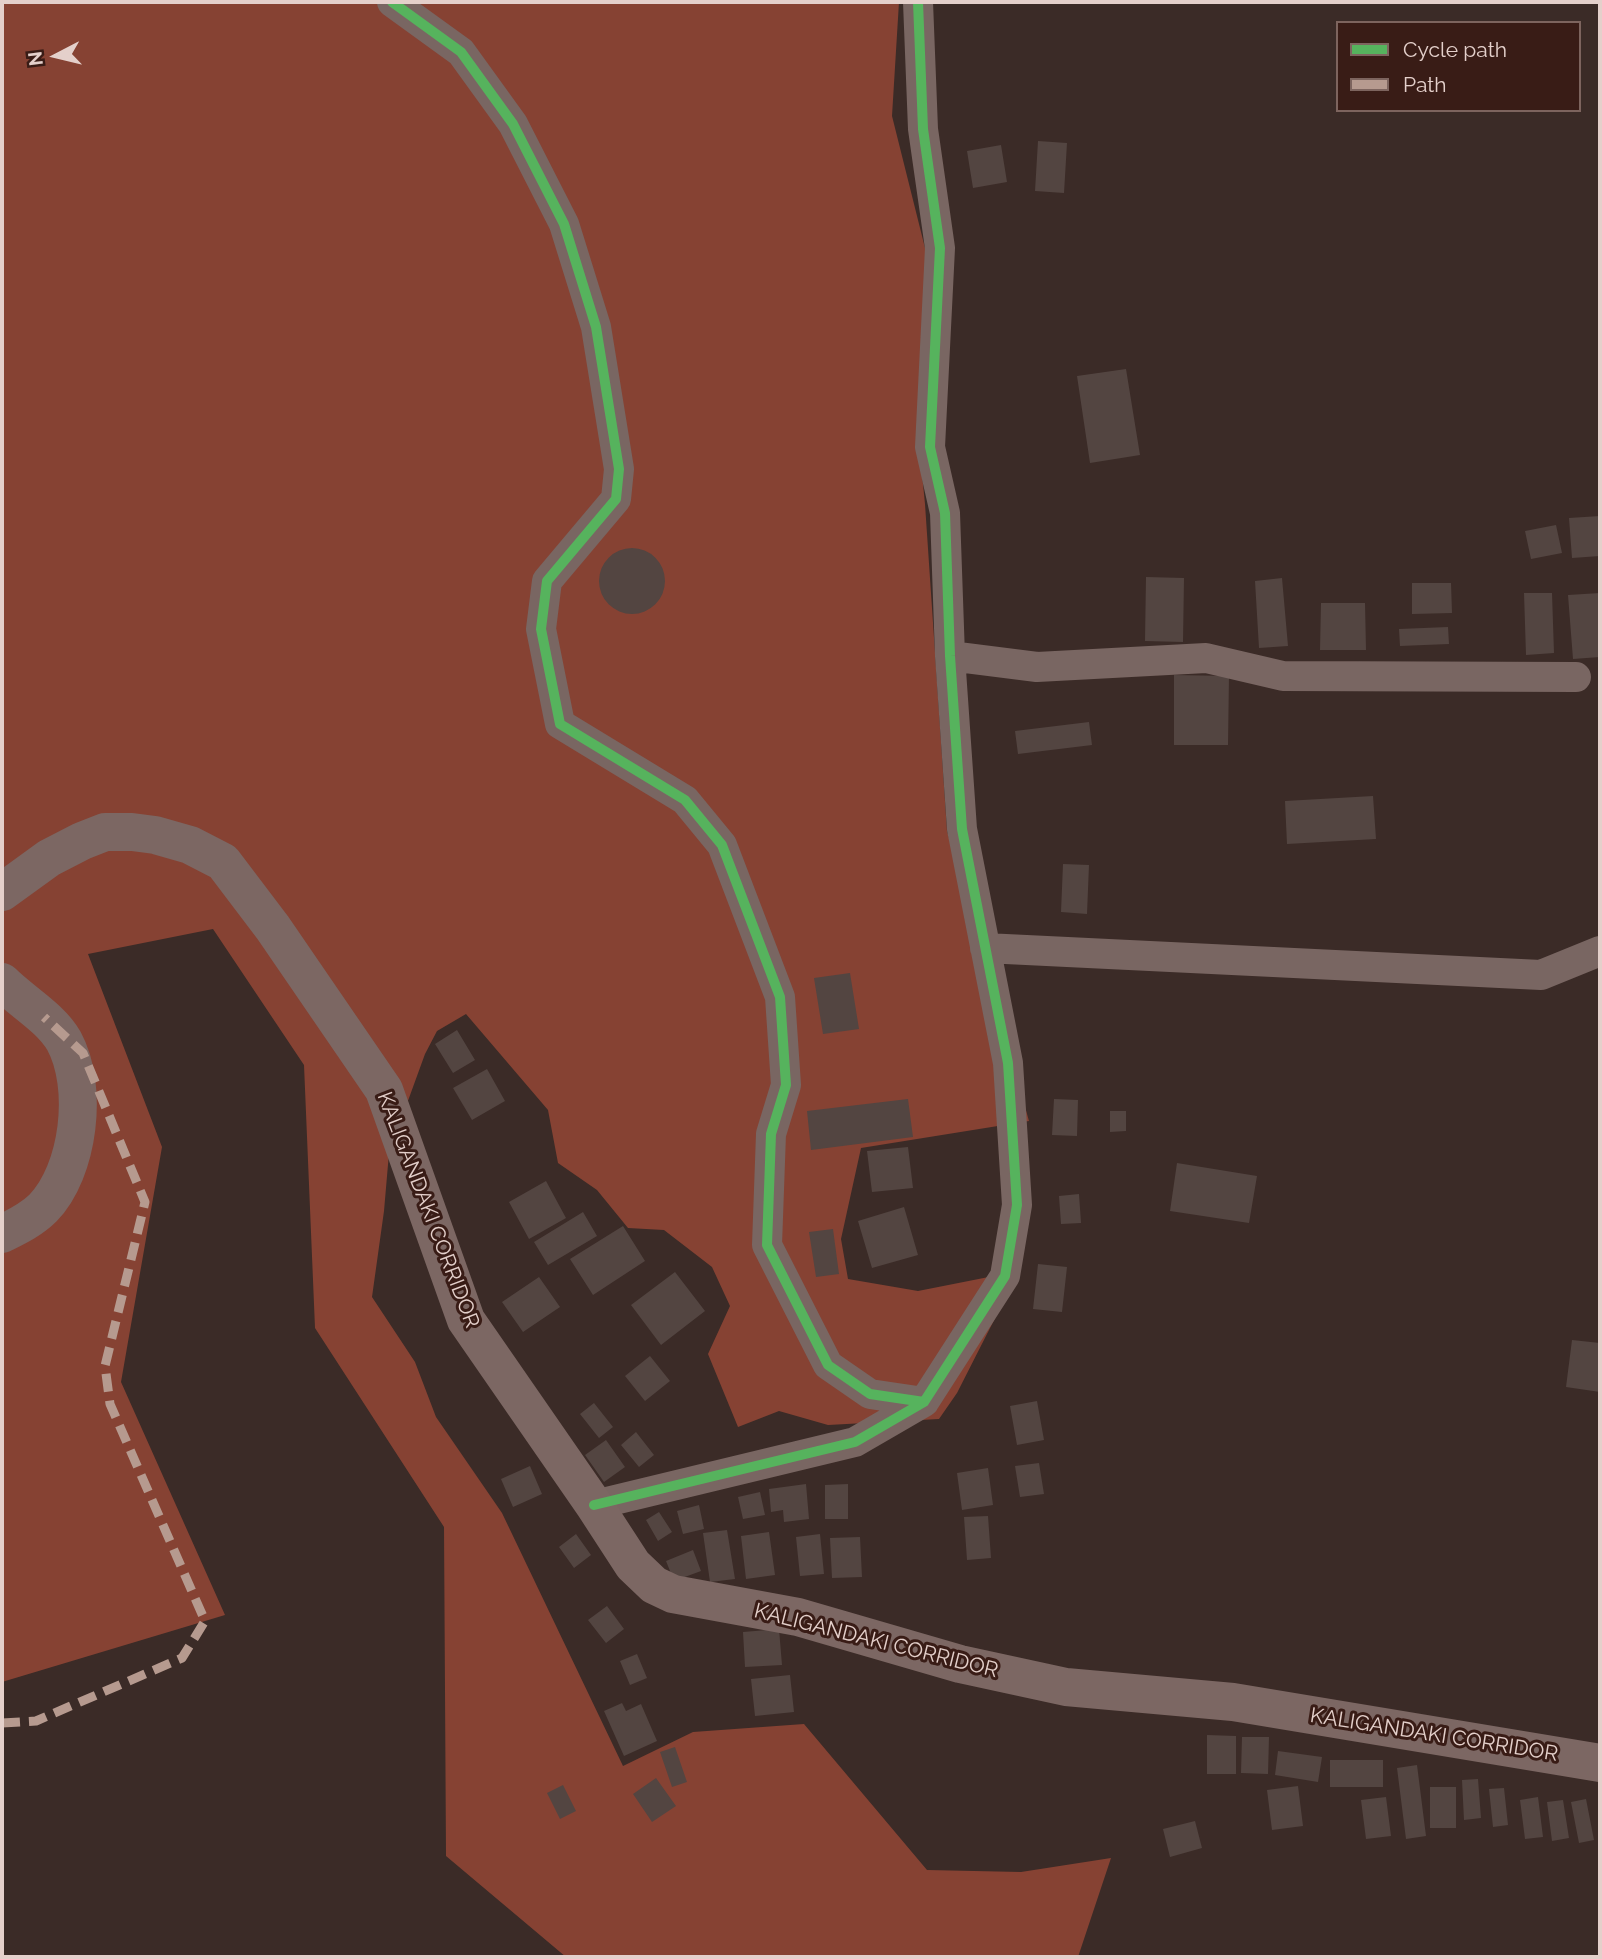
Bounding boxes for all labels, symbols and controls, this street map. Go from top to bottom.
north arrow [21,21,91,91]
legend [1336,21,1581,112]
text: Cycle path [1403,37,1507,62]
text: N [23,50,47,67]
text: Path [1403,72,1447,97]
street label: KALIGANDAKI CORRIDOR [371,1089,485,1331]
street label: KALIGANDAKI CORRIDOR [751,1598,1001,1684]
street label: KALIGANDAKI CORRIDOR [1308,1703,1560,1767]

